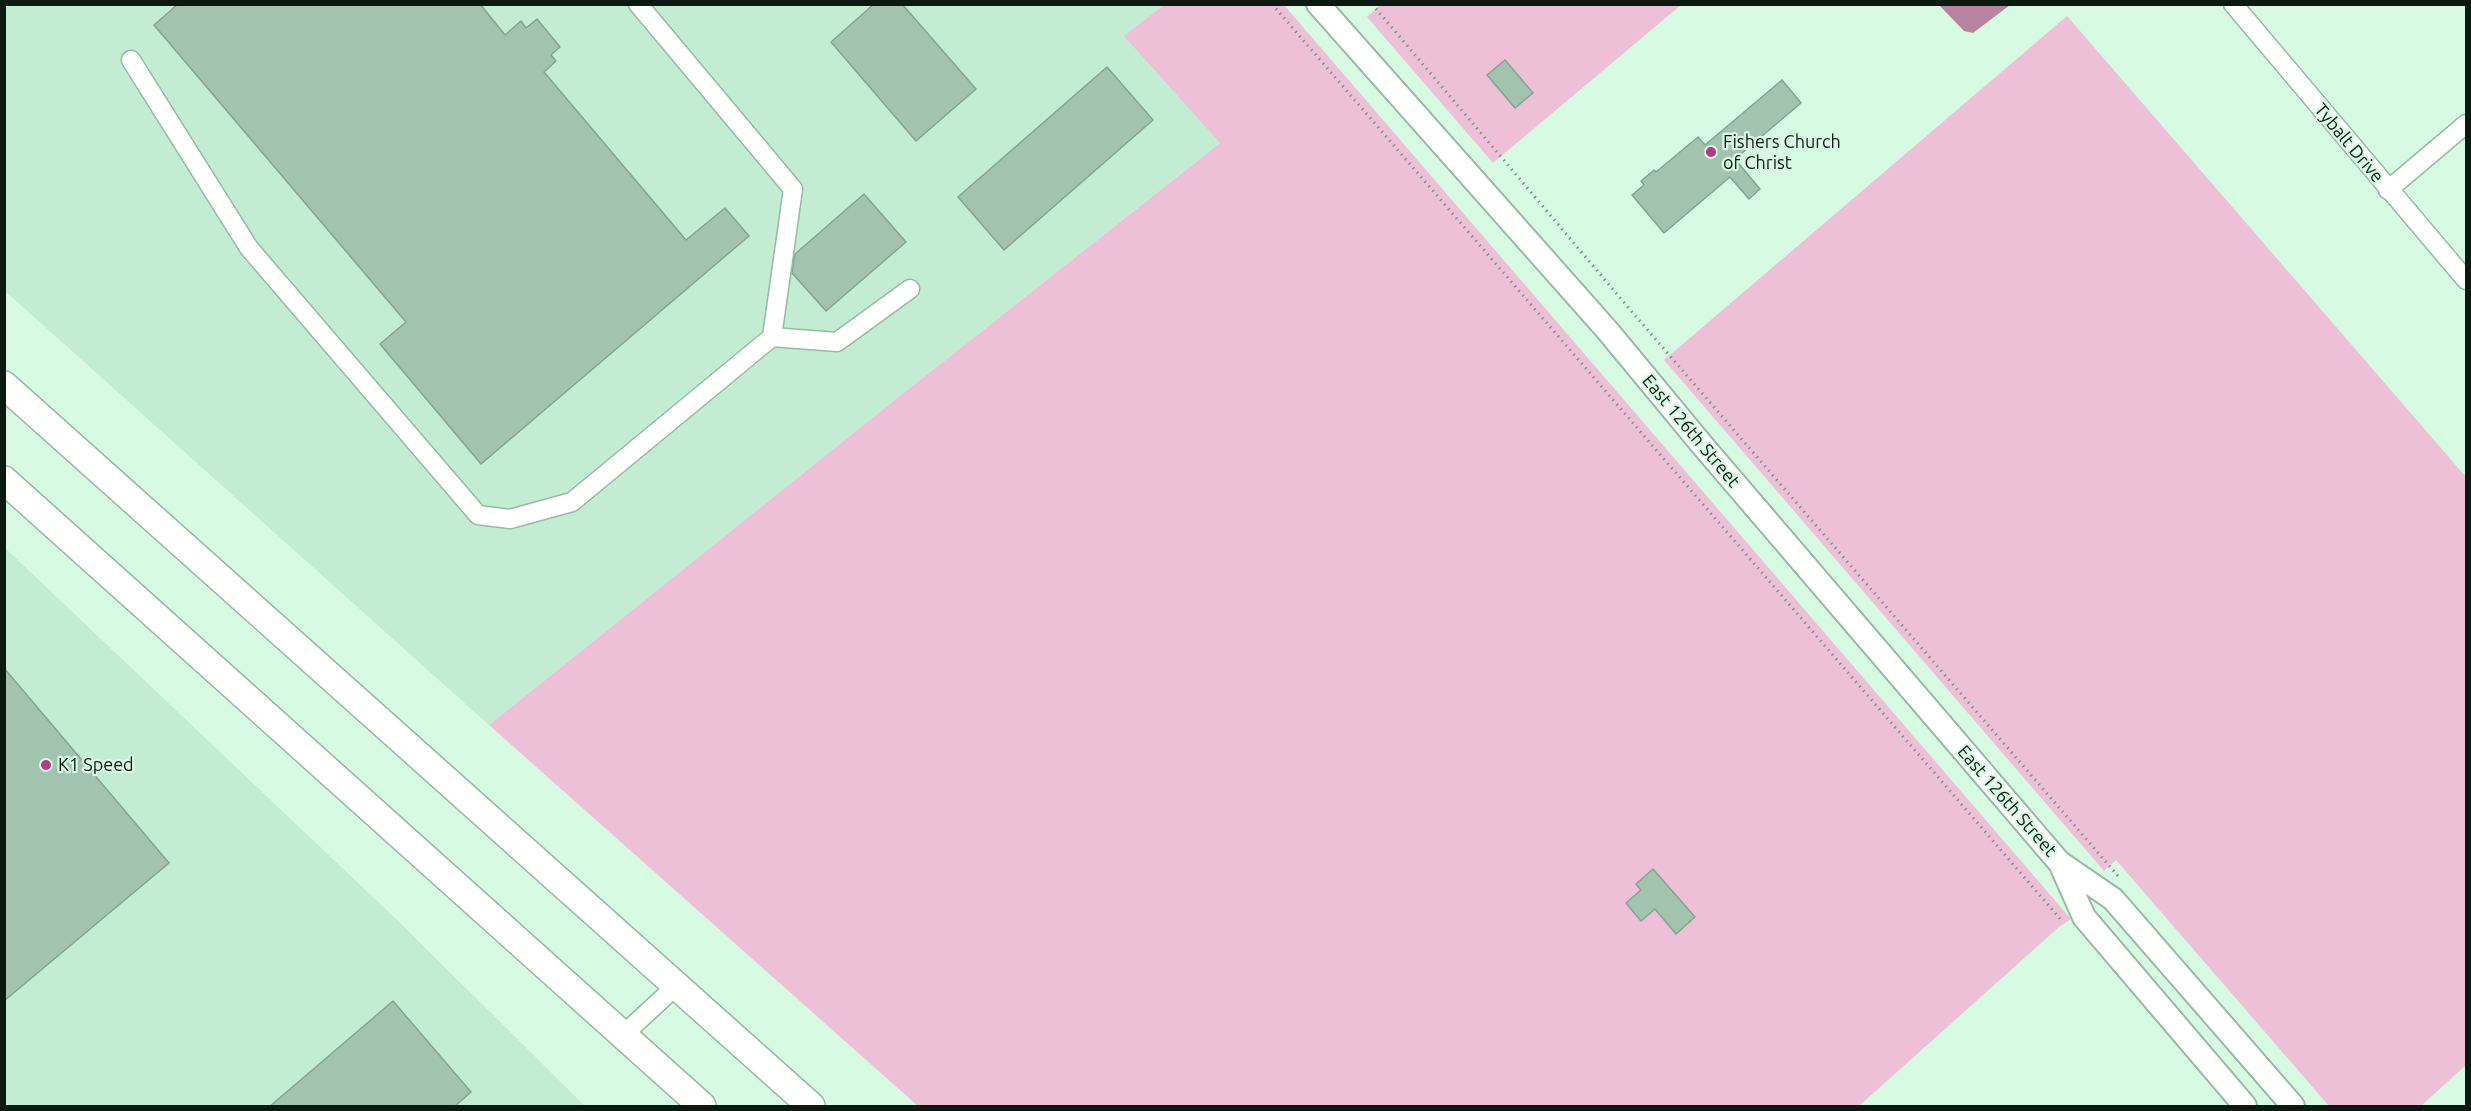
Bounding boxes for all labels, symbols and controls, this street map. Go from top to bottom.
street label: Tybalt Drive [2310,99,2388,187]
place label: Fishers Church of Christ [1723,131,1841,174]
marker: Fishers Church of Christ [1704,145,1718,159]
street label: East 126th Street [1638,370,1744,492]
street label: East 126th Street [1953,741,2061,861]
place label: K1 Speed [58,754,134,776]
marker: K1 Speed [39,758,53,772]

